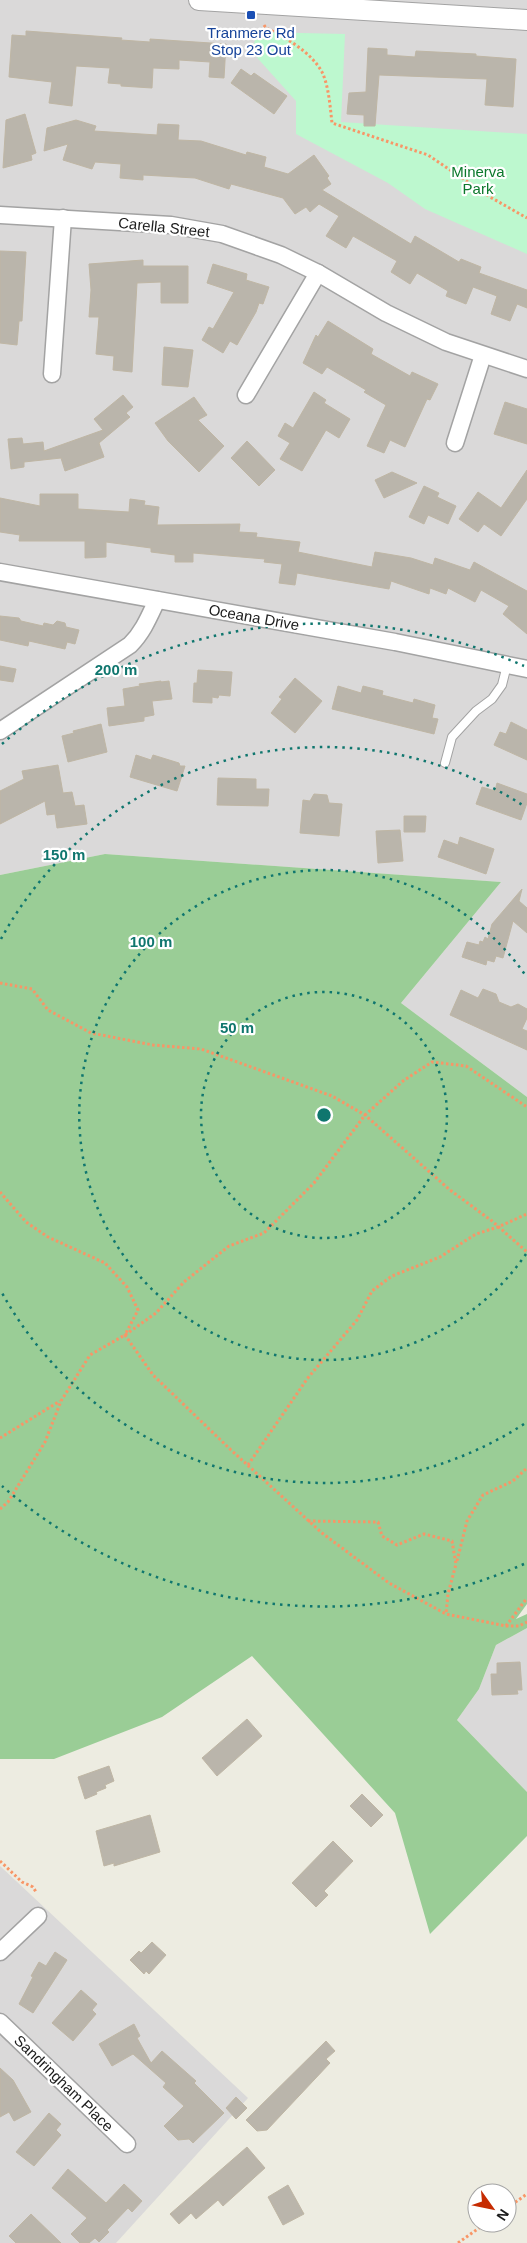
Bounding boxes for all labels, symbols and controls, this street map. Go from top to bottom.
marker: Tranmere Rd Stop 23 Out [245,9,257,21]
place label: Tranmere Rd Stop 23 Out [207,24,295,58]
park label: Minerva Park [451,163,505,197]
street label: Carella Street [118,214,211,240]
street label: Oceana Drive [207,601,301,633]
text: 200 m [95,661,137,678]
text: 150 m [43,846,85,863]
text: 100 m [130,933,172,950]
text: 50 m [220,1019,254,1036]
centre of rings [315,1106,333,1124]
street label: Sandringham Place [11,2031,117,2135]
north arrow [467,2183,517,2233]
text: N [493,2206,512,2224]

